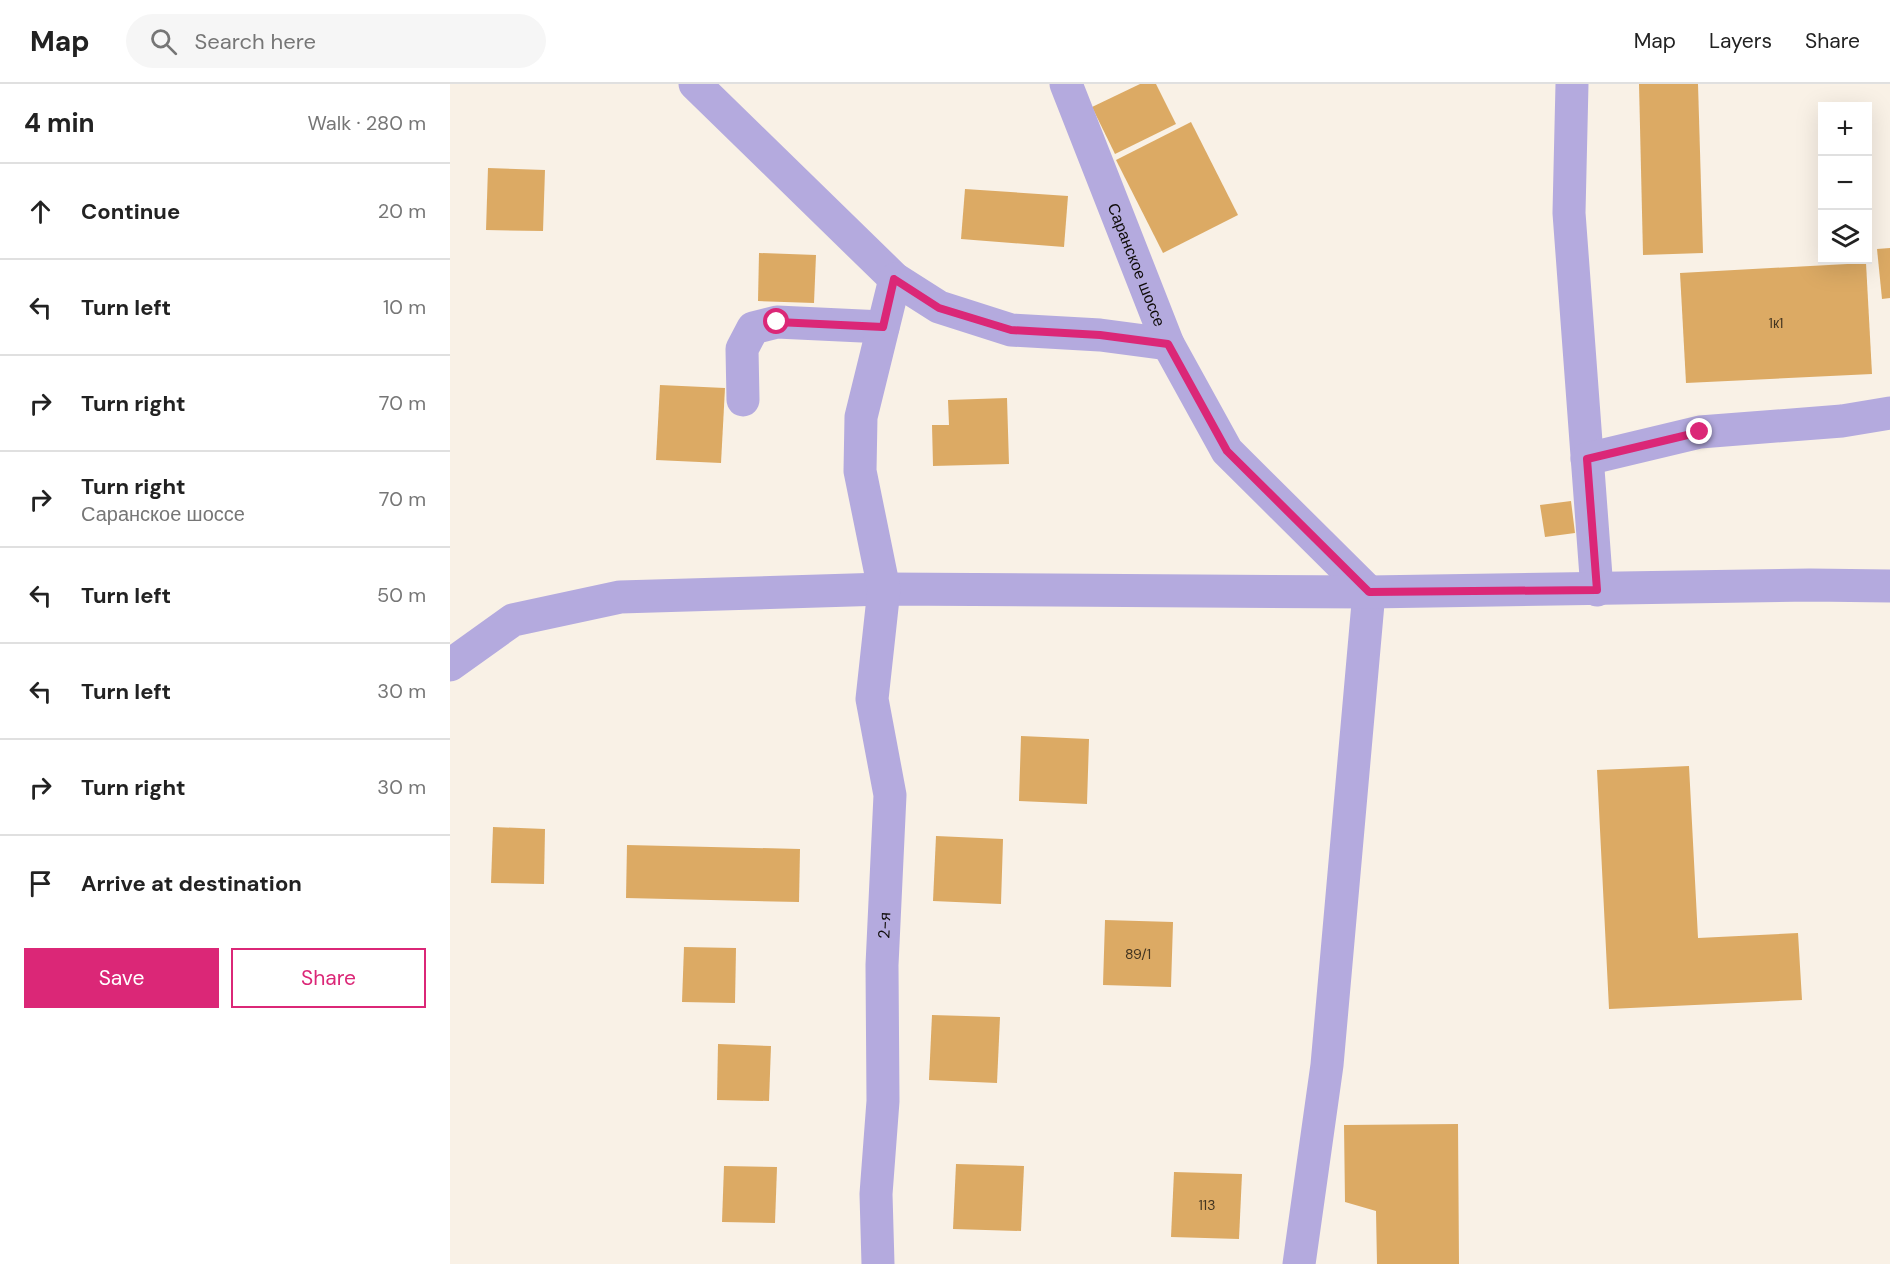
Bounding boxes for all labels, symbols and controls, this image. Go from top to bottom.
search box [126,14,546,68]
text: Map [30,23,90,60]
icon: search [147,25,180,58]
text: Search here [195,27,316,56]
text: Map [1634,27,1676,55]
text: Layers [1709,27,1772,55]
text: Share [1805,27,1860,55]
map controls [1818,102,1872,264]
button: + [1818,102,1872,156]
text: 4 min [24,106,95,140]
text: Walk · 280 m [307,110,426,136]
button: − [1818,156,1872,210]
icon: ahead [24,195,57,228]
text: Continue [81,197,180,226]
text: 20 m [378,198,426,224]
street label: Саранское шоссе [1103,200,1171,330]
button: layers [1818,210,1872,264]
icon: left [24,291,57,324]
text: Turn left [81,293,171,322]
text: 10 m [383,294,426,320]
route start [763,308,789,334]
house number: 1к1 [1769,314,1783,332]
icon: right [24,387,57,420]
text: Turn right [81,389,186,418]
text: 70 m [379,390,426,416]
route end [1686,418,1712,444]
text: Turn right [81,472,186,501]
icon: right [24,483,57,516]
text: 70 m [379,486,426,512]
text: Саранское шоссе [81,501,245,527]
icon: left [24,579,57,612]
text: Turn left [81,581,171,610]
text: 50 m [377,582,426,608]
icon: left [24,675,57,708]
text: Turn left [81,677,171,706]
text: 30 m [377,678,426,704]
icon: right [24,771,57,804]
text: Turn right [81,773,186,802]
text: 30 m [377,774,426,800]
icon: arrive [24,867,57,900]
text: Arrive at destination [81,869,302,898]
street label: 2-я [873,912,895,939]
house number: 89/1 [1125,945,1151,963]
button: Save [24,948,219,1008]
button: Share [231,948,426,1008]
house number: 113 [1198,1196,1216,1214]

